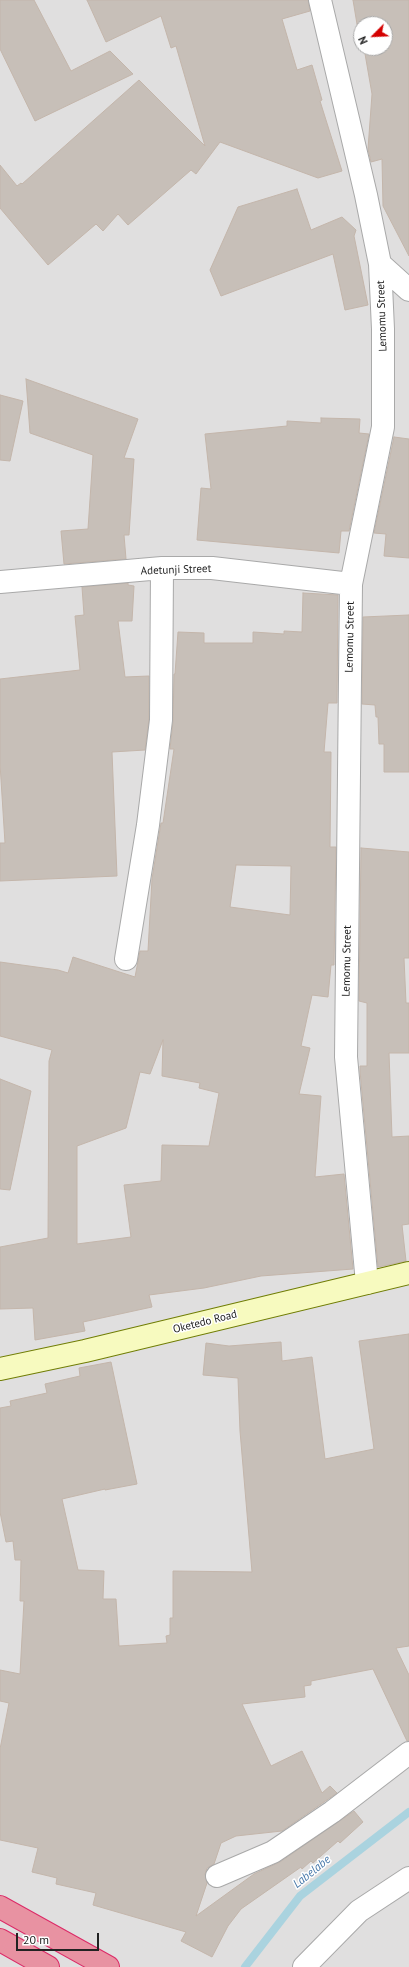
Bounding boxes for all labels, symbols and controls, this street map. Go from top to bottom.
north arrow [353,16,393,56]
text: N [355,34,371,47]
street label: Lemomu Street [374,280,390,352]
street label: Adetunji Street [141,562,211,578]
street label: Lemomu Street [343,601,357,673]
street label: Lemomu Street [340,925,354,997]
street label: Oketedo Road [172,1308,238,1336]
water label: Labelabe [290,1853,334,1891]
scale bar [18,1925,101,1951]
text: 20 m [23,1932,49,1947]

